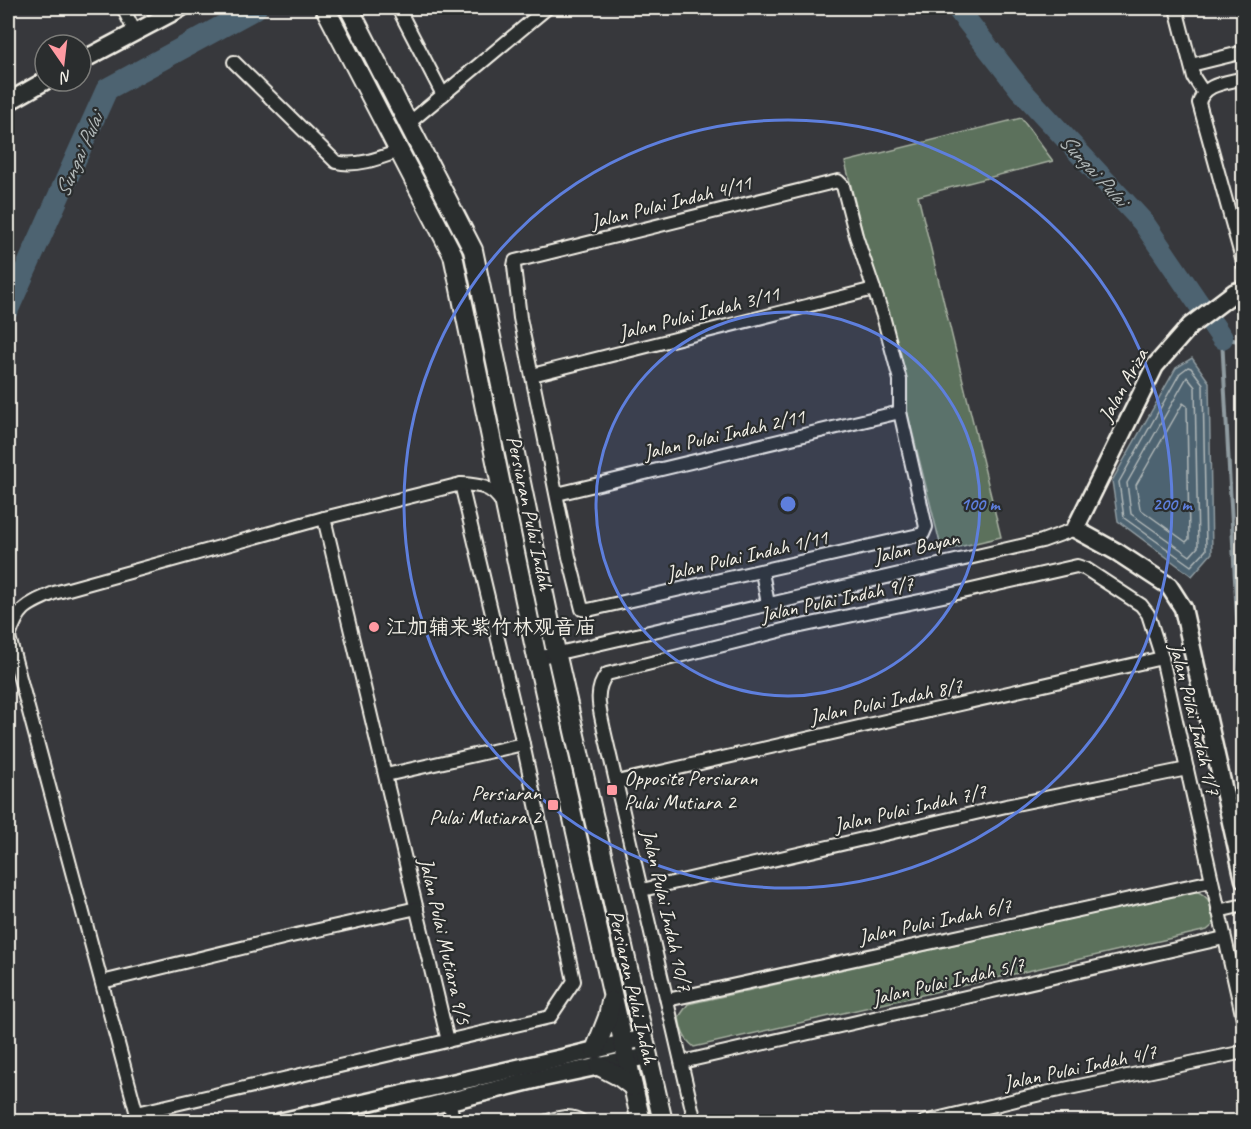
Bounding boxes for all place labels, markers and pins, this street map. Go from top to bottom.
centre of rings [778,494,798,514]
place label: 江加辅来紫竹林观音庙 [386,614,596,640]
marker: 江加辅来紫竹林观音庙 [367,620,381,634]
place label: Opposite Persiaran Pulai Mutiara 2 [624,765,758,815]
place label: Persiaran Pulai Mutiara 2 [429,780,543,830]
marker: Opposite Persiaran Pulai Mutiara 2 [605,783,619,797]
marker: Persiaran Pulai Mutiara 2 [546,798,560,812]

